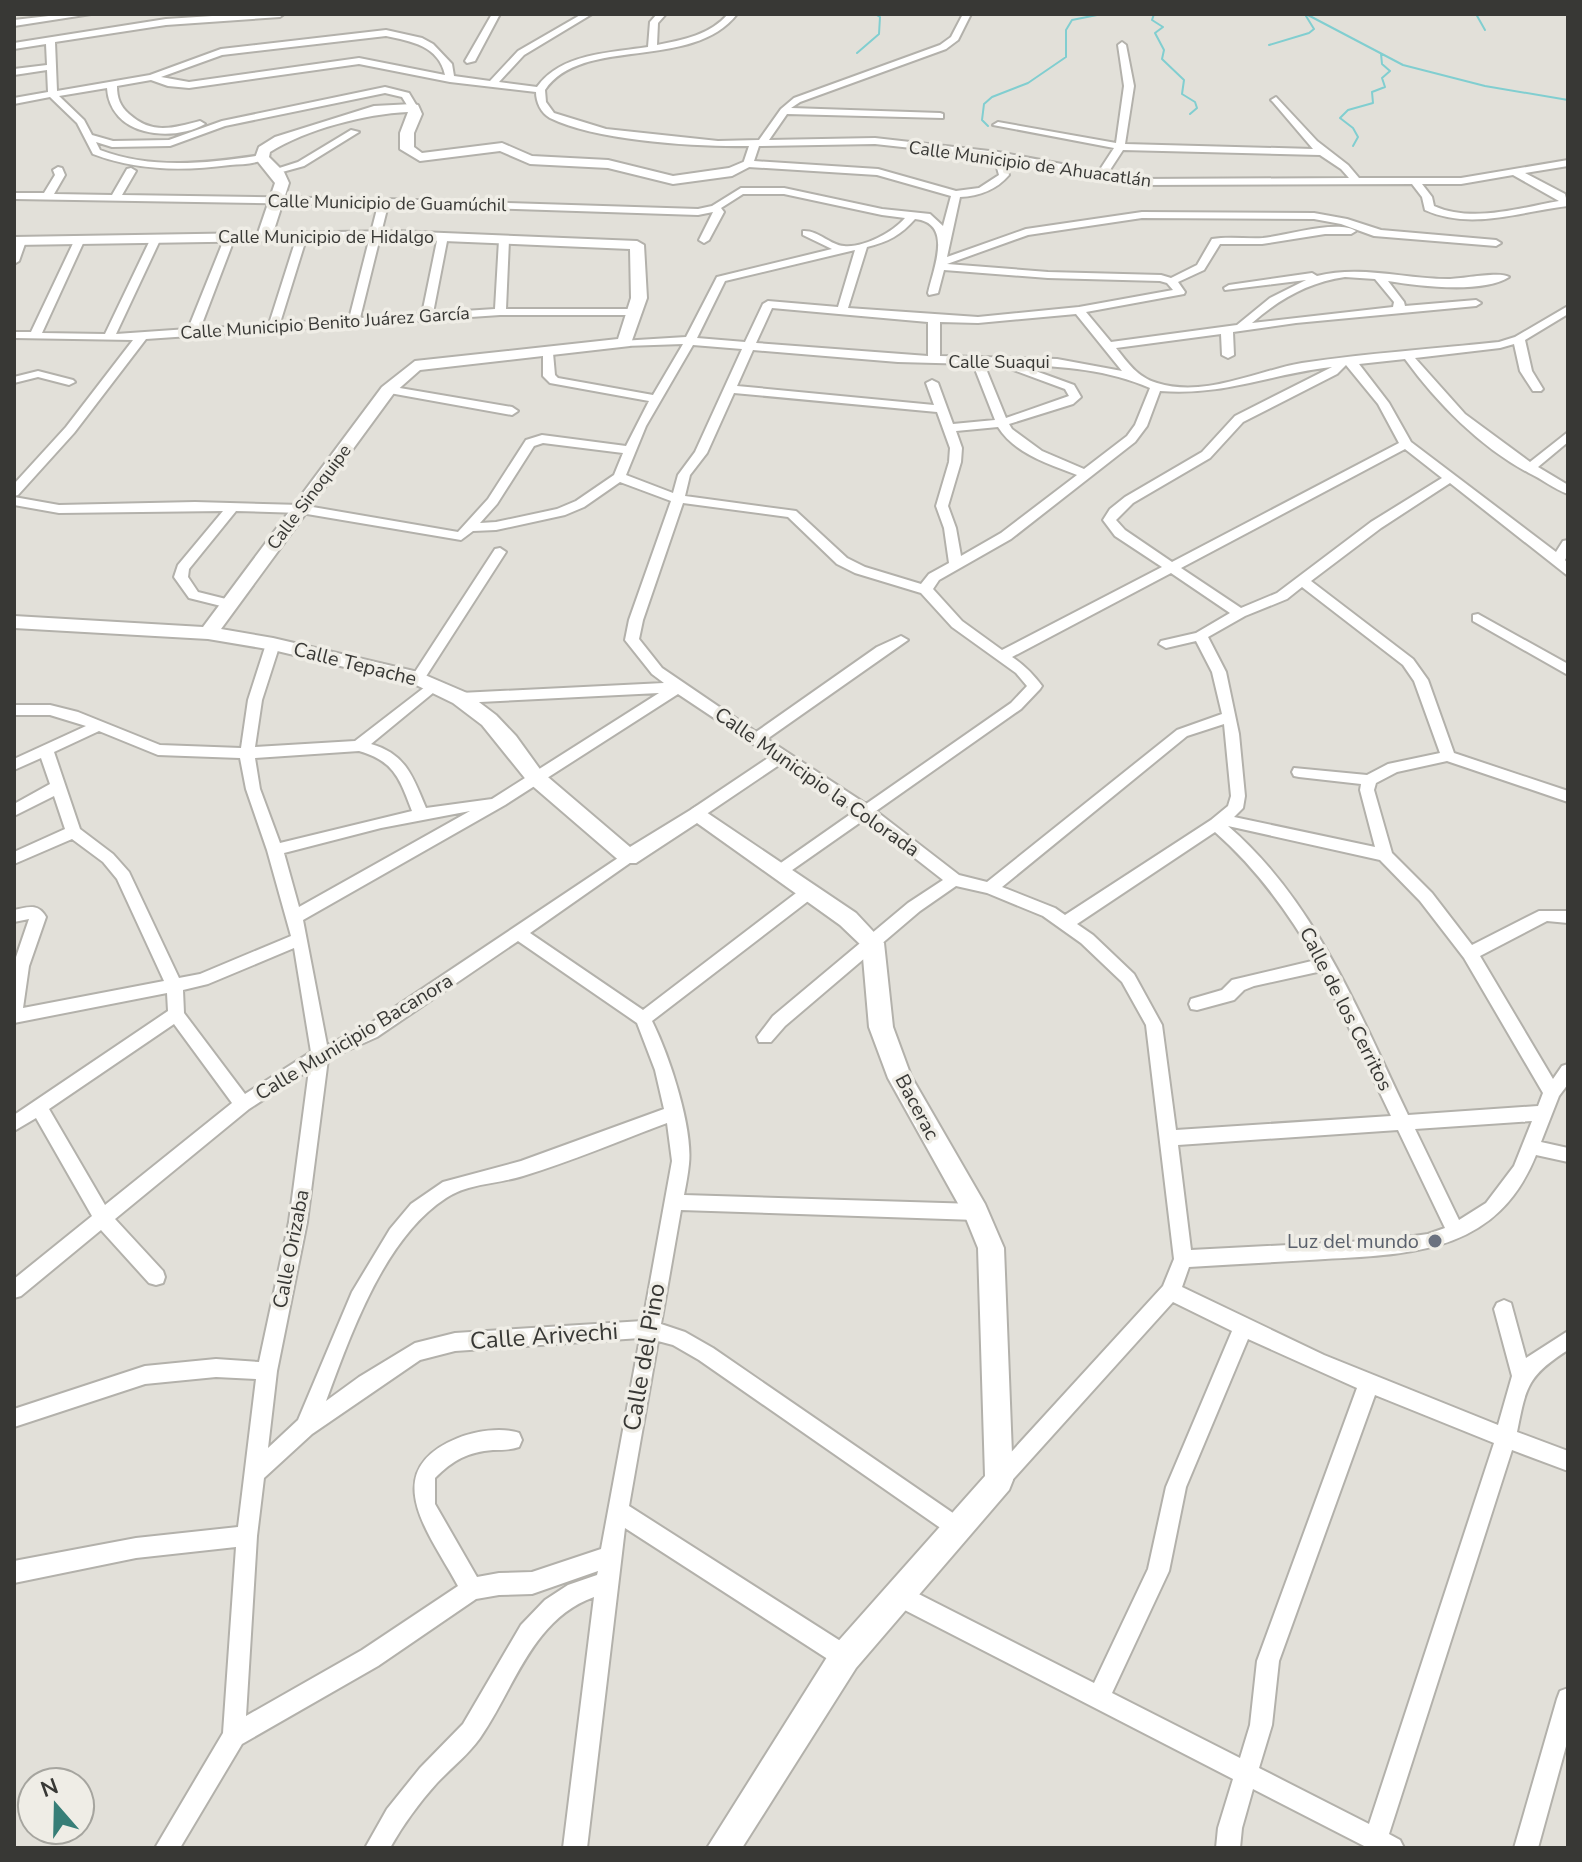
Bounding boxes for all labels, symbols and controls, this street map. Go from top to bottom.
street label: Calle Municipio de Ahuacatlán [907,135,1153,193]
street label: Calle Municipio de Guamúchil [267,189,507,217]
street label: Calle Municipio de Hidalgo [218,225,434,249]
street label: Calle Municipio Benito Juárez García [179,301,471,345]
street label: Calle Suaqui [948,350,1050,374]
street label: Calle Sinoquipe [261,439,357,555]
street label: Calle Tepache [291,636,419,692]
street label: Calle Municipio la Colorada [709,701,925,863]
street label: Calle de los Cerritos [1293,922,1399,1096]
street label: Calle Municipio Bacanora [250,967,458,1107]
street label: Bacerac [888,1069,946,1145]
street label: Calle Orizaba [266,1187,316,1311]
place label: Luz del mundo [1287,1228,1419,1255]
marker: Luz del mundo [1426,1232,1444,1250]
street label: Calle del Pino [615,1281,673,1433]
street label: Calle Arivechi [469,1315,619,1357]
north arrow [16,1766,96,1846]
text: N [37,1771,62,1805]

